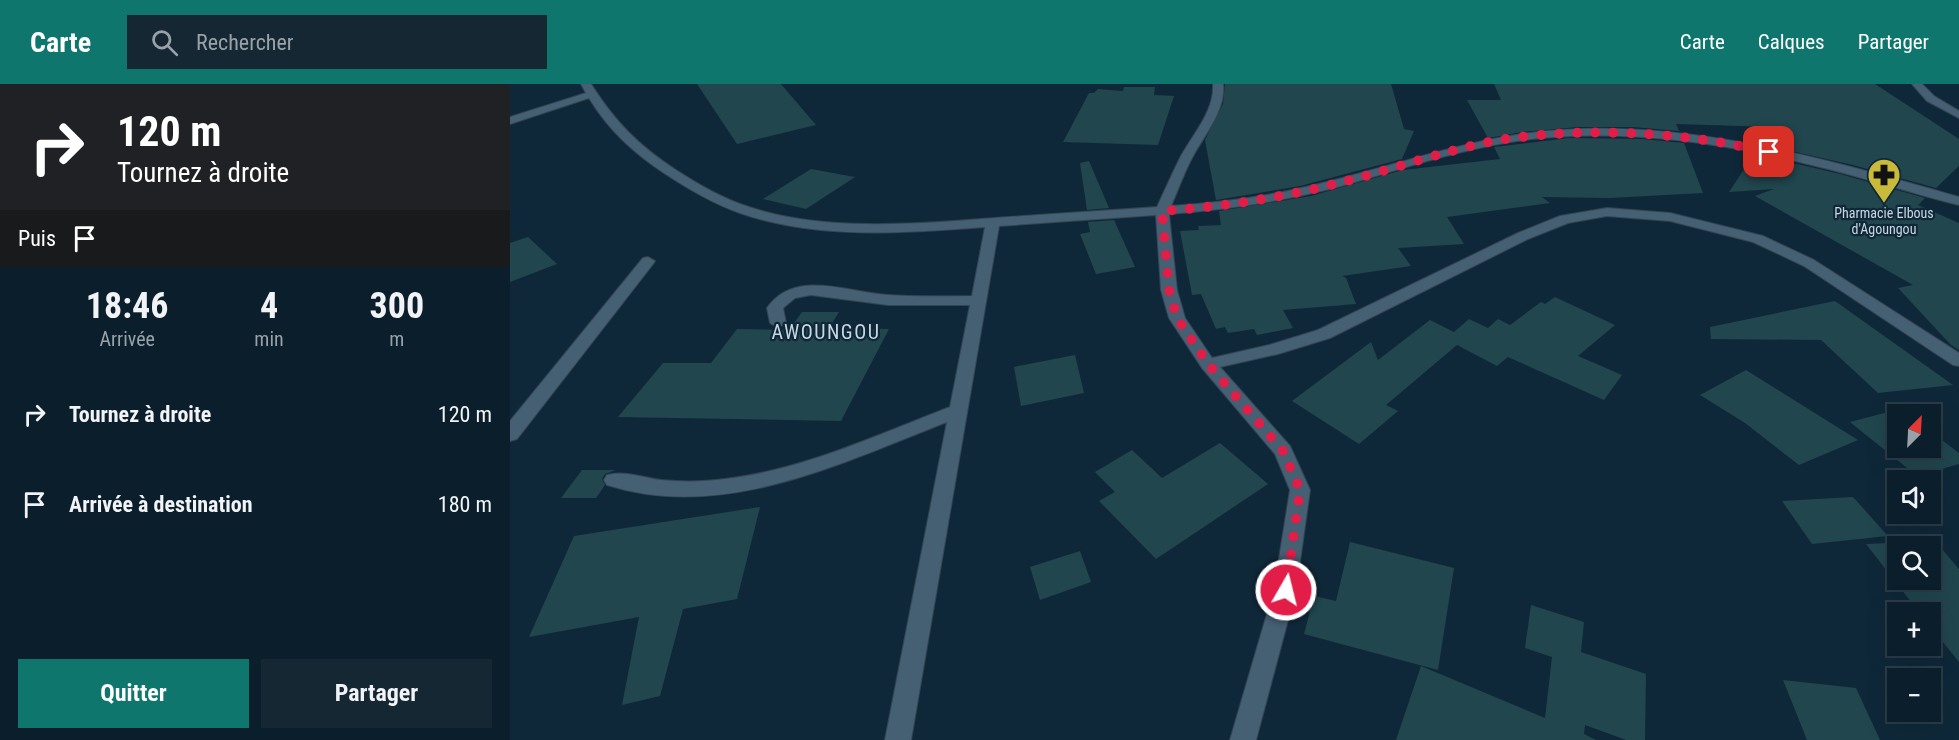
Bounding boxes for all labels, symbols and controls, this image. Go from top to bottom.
search box [127,15,547,69]
text: Carte [30,26,91,59]
icon: search [148,26,181,59]
text: Rechercher [196,30,293,55]
text: Carte [1680,30,1725,54]
text: Calques [1758,30,1825,54]
text: Partager [1858,30,1929,54]
text: 120 m [117,107,222,156]
icon: right [18,108,96,186]
pin [1743,126,1794,177]
icon: arrive [1752,135,1785,168]
text: Tournez à droite [117,157,289,189]
pharmacy icon: Pharmacie Elbous d'Agoungou [1866,157,1902,204]
place label: Pharmacie Elbous d'Agoungou [1834,205,1934,237]
icon: arrive [68,222,101,255]
text: Puis [18,226,56,251]
text: 18:46 [86,285,168,327]
text: 4 [260,285,278,327]
text: 300 [370,285,424,327]
district label: AWOUNGOU [772,320,880,344]
text: Arrivée [99,327,155,351]
text: min [254,327,284,351]
text: m [389,327,404,351]
icon: right [18,398,51,431]
text: Tournez à droite [69,402,211,427]
text: 120 m [438,402,492,427]
north arrow [1887,404,1941,458]
map controls [1887,404,1941,722]
button: sound [1887,470,1941,524]
icon: arrive [18,488,51,521]
text: Arrivée à destination [69,492,253,517]
text: 180 m [438,492,492,517]
button: search [1887,536,1941,590]
position arrow [1254,558,1318,622]
button: + [1887,602,1941,656]
button: Quitter [18,659,249,728]
button: Partager [261,659,492,728]
button: − [1887,668,1941,722]

